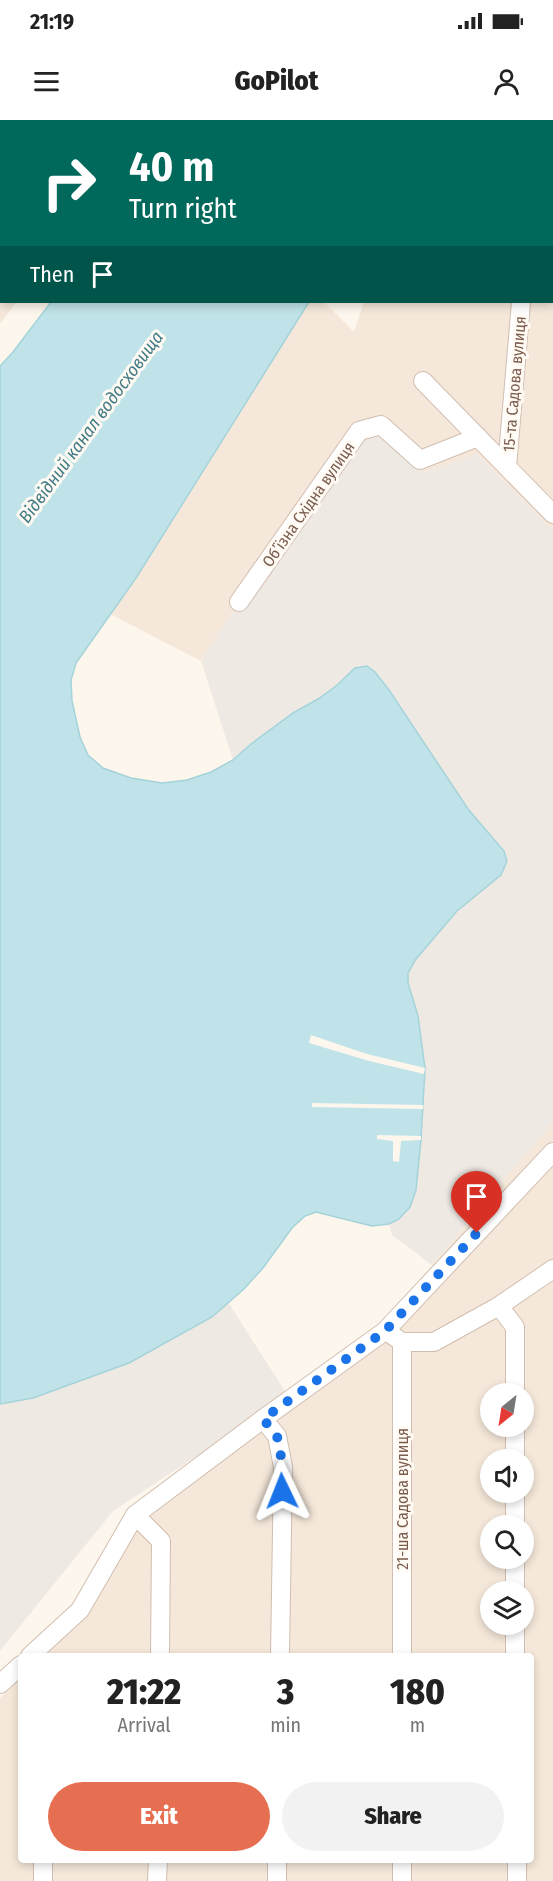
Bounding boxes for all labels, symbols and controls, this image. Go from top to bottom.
text: 21:19 [30,8,74,35]
icon: menu [30,65,63,98]
text: GoPilot [235,65,318,97]
icon: person [490,65,523,98]
text: 40 m [129,142,214,192]
icon: right [30,144,108,222]
text: Turn right [129,193,237,225]
icon: arrive [86,258,119,291]
text: Then [30,261,74,288]
street label: 15-та Садова вулиця [499,315,530,453]
water label: Відвідний канал водосховища [14,327,168,527]
street label: Обʼїзна Східна вулиця [258,438,359,570]
pin [451,1171,502,1233]
icon: arrive [460,1180,493,1213]
north arrow [480,1383,534,1437]
map controls [480,1383,534,1635]
street label: 21-ша Садова вулиця [393,1428,412,1570]
button: sound [480,1449,534,1503]
position arrow [250,1459,314,1523]
button: search [480,1515,534,1569]
button: layers [480,1581,534,1635]
text: 21:22 [107,1670,181,1714]
text: 3 [277,1670,294,1714]
text: 180 [390,1670,445,1714]
text: Arrival [118,1713,171,1737]
text: min [270,1713,301,1737]
text: m [410,1713,425,1737]
button: Exit [48,1782,270,1851]
button: Share [282,1782,504,1851]

